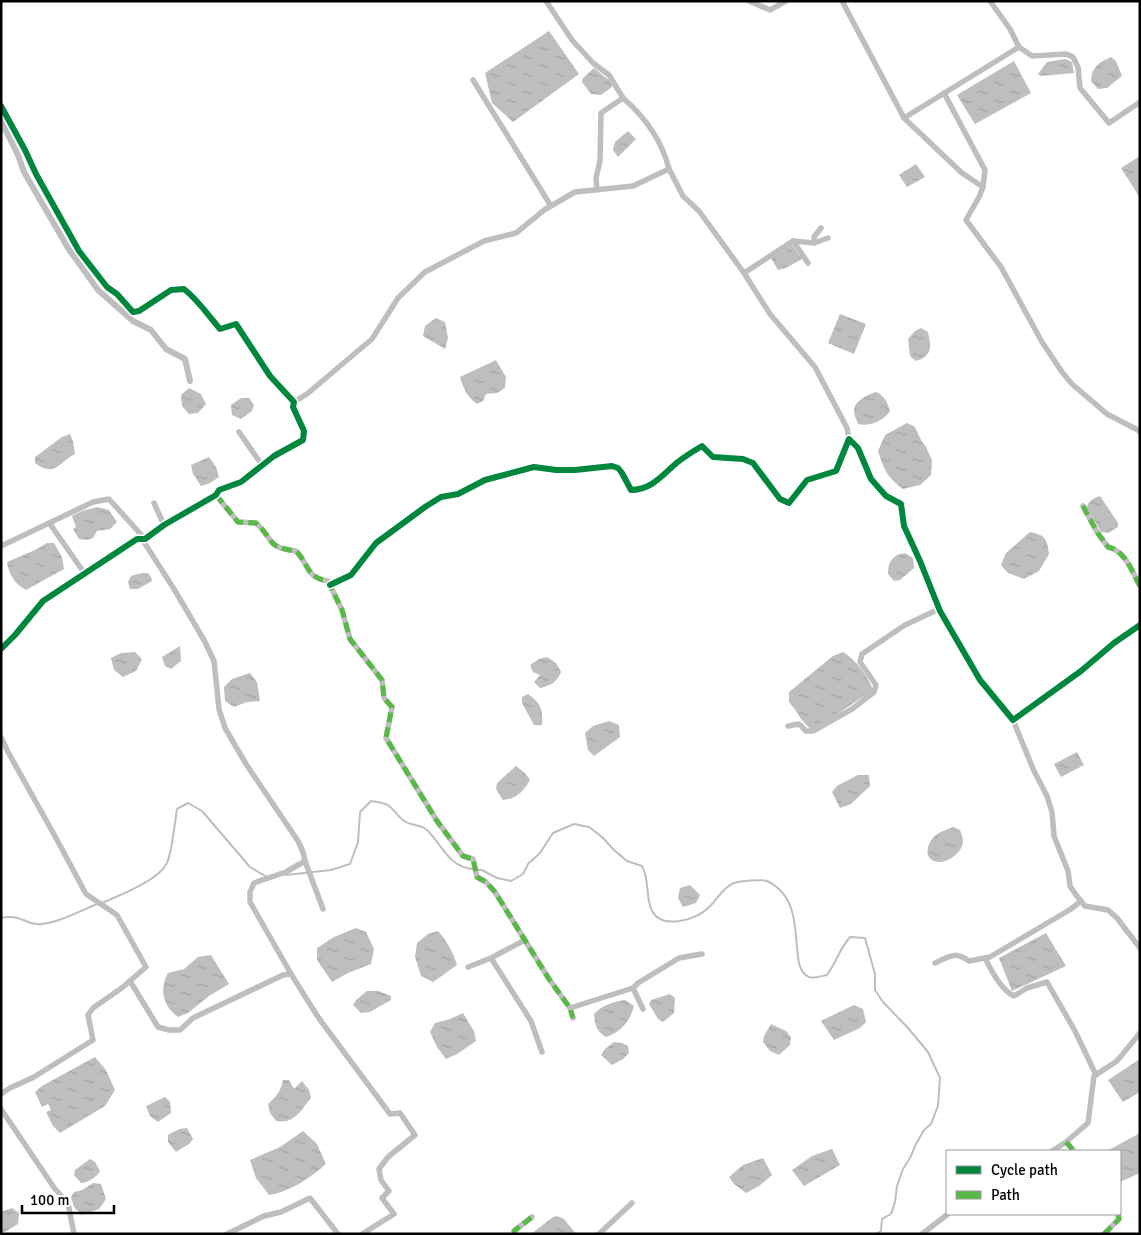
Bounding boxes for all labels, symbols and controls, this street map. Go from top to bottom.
legend [946,1150,1121,1215]
text: Cycle path [991,1161,1058,1179]
scale bar [22,1182,115,1214]
text: Path [991,1186,1020,1204]
text: 100 m [30,1191,70,1209]

